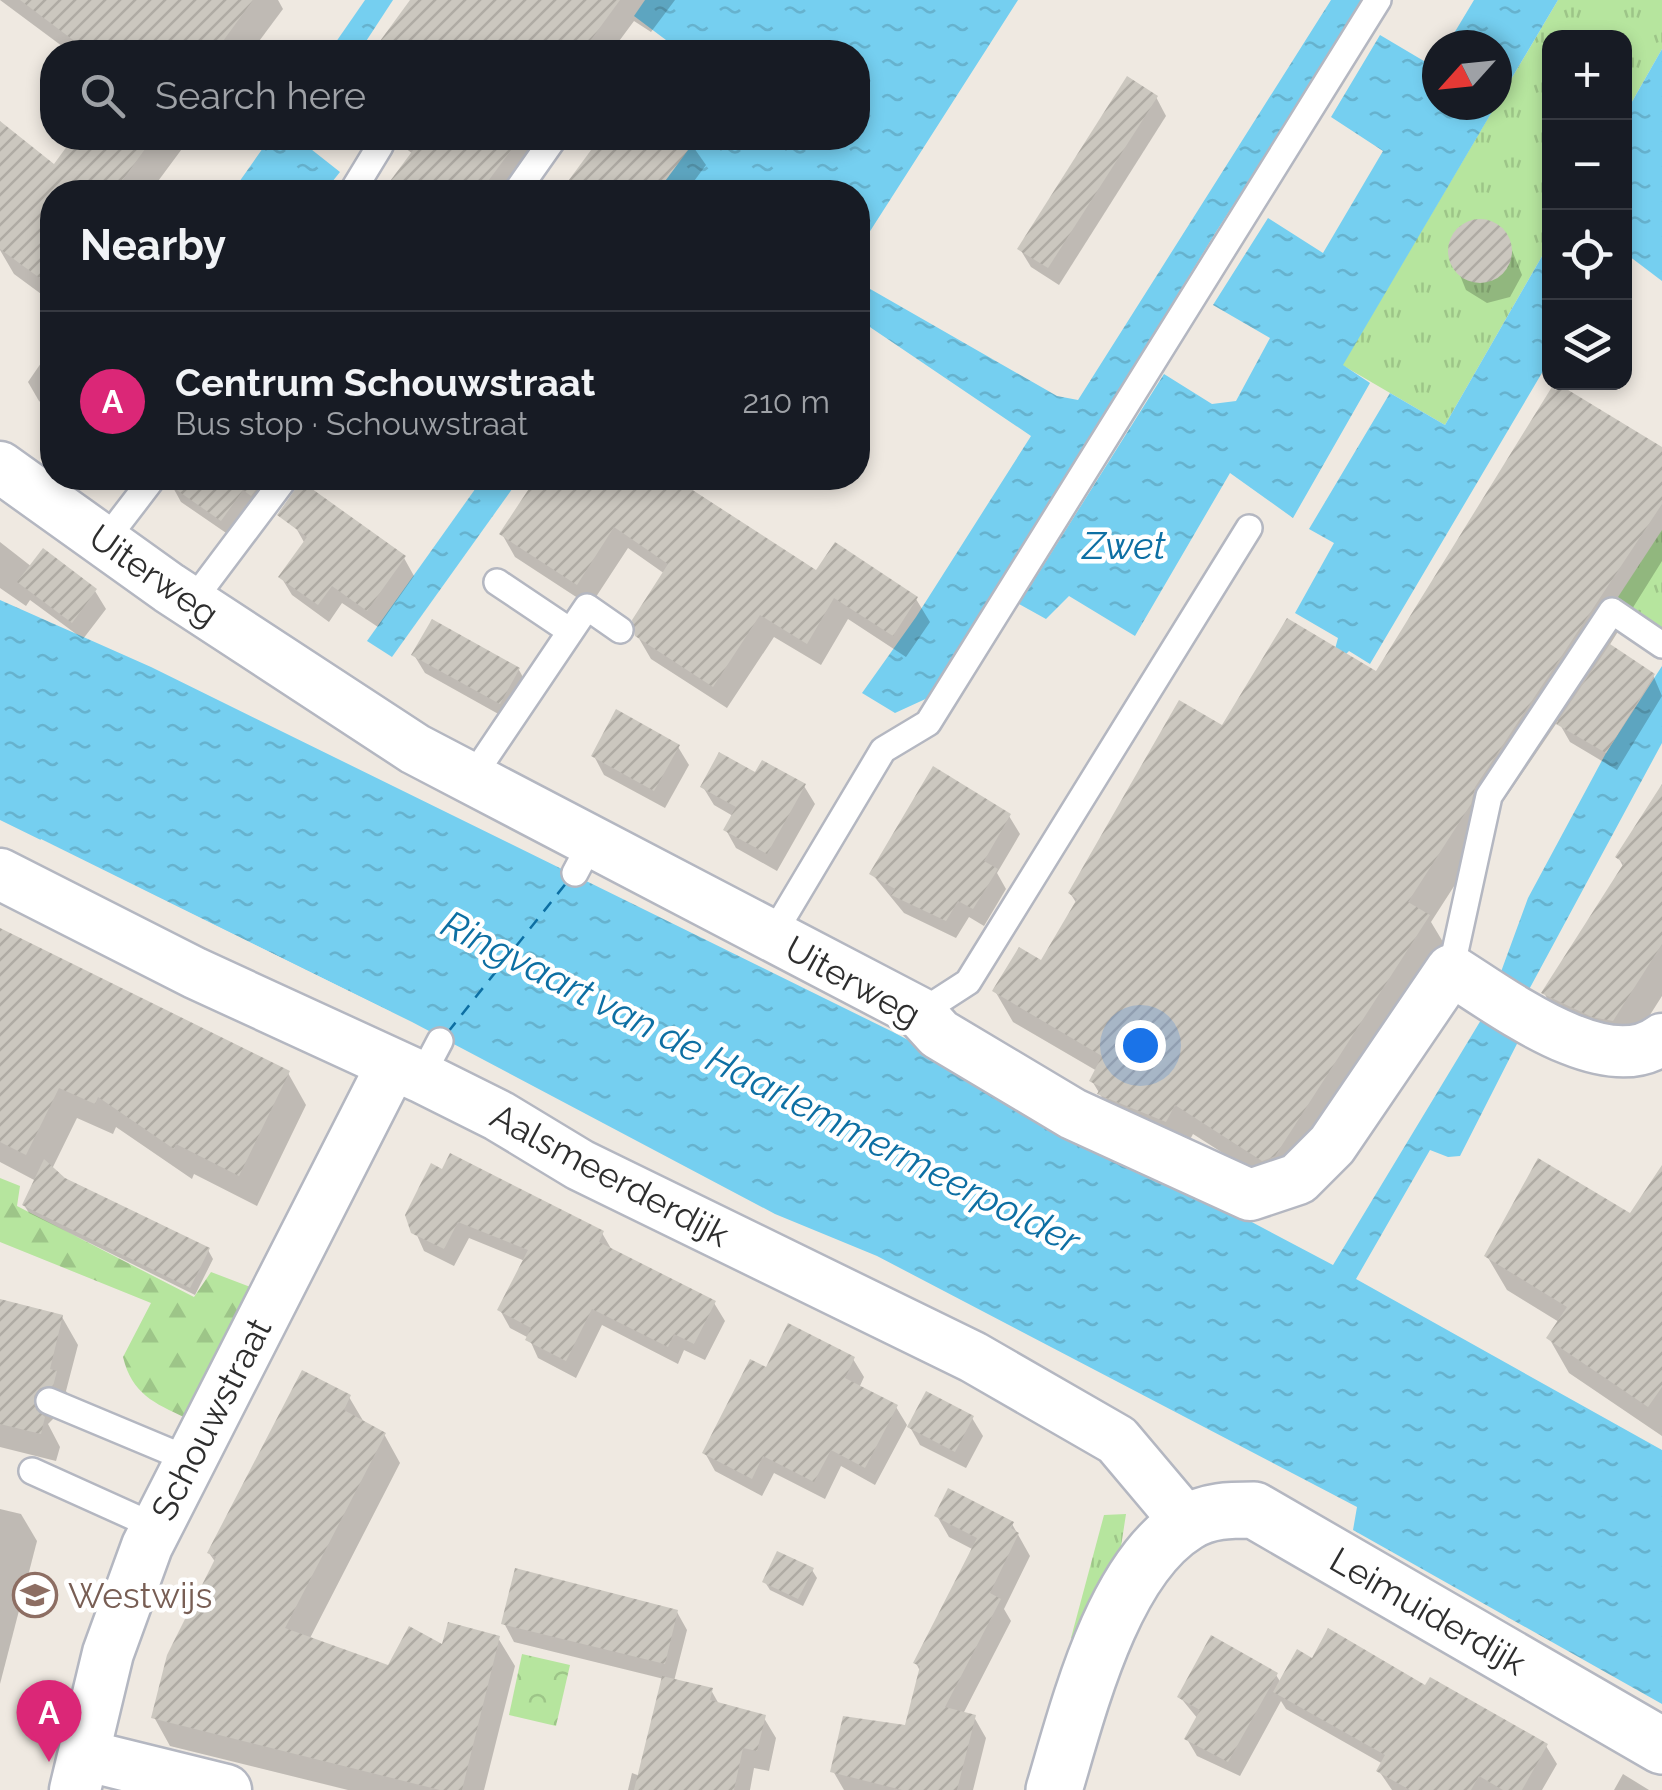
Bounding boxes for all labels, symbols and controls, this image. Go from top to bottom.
north arrow [1422,30,1512,120]
map controls [1542,30,1632,390]
button: + [1542,30,1632,120]
search box [40,40,870,150]
icon: search [75,68,130,123]
text: Search here [155,73,366,118]
button: − [1542,120,1632,210]
button: locate [1542,210,1632,300]
text: Nearby [80,221,226,270]
button: layers [1542,300,1632,390]
text: Centrum Schouwstraat [175,360,595,405]
text: A [102,383,123,420]
text: 210 m [742,383,830,420]
text: Bus stop · Schouwstraat [175,405,528,442]
street label: Uiterweg [82,516,226,634]
water label: Zwet [1080,523,1166,568]
water label: Ringvaart van de Haarlemmermeerpolder [434,901,1089,1264]
street label: Uiterweg [778,927,928,1035]
your location [1115,1020,1166,1071]
street label: Aalsmeerderdijk [484,1095,737,1255]
street label: Schouwstraat [143,1311,280,1527]
street label: Leimuiderdijk [1323,1539,1533,1684]
school or university icon: Westwijs [12,1572,58,1618]
place label: Westwijs [68,1575,212,1616]
pin: A [17,1680,82,1762]

